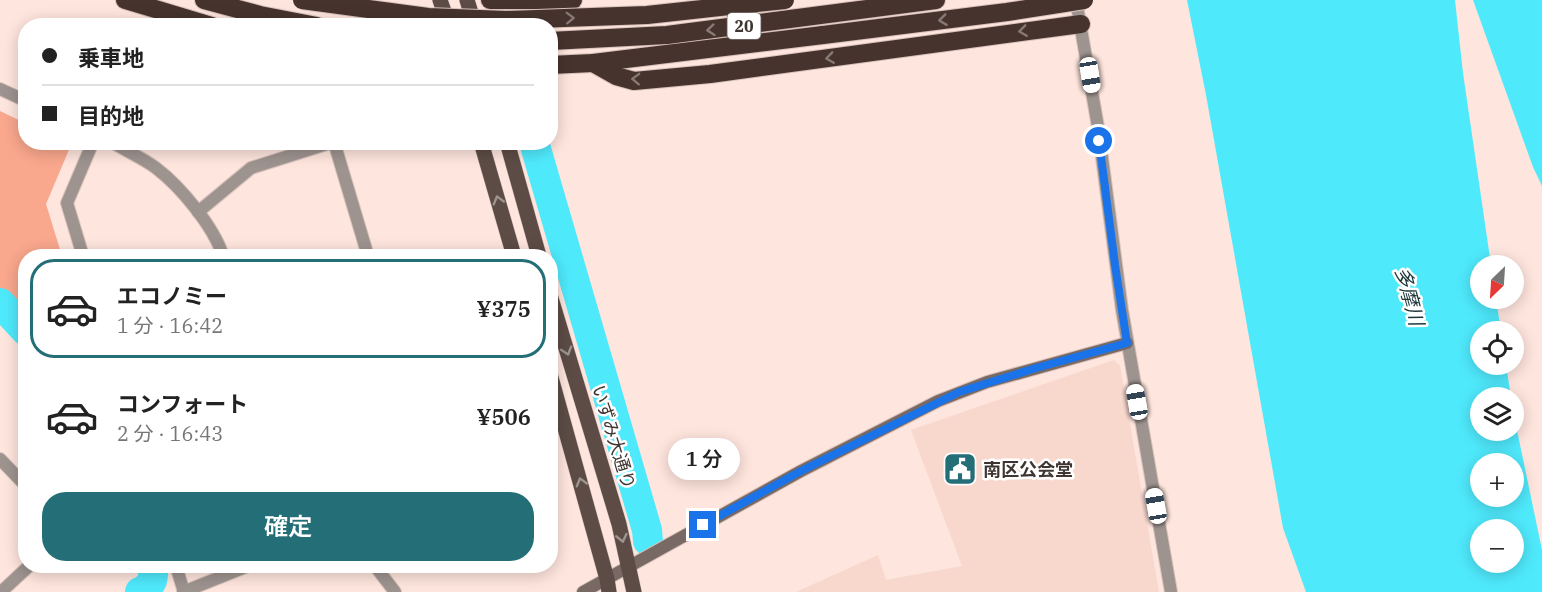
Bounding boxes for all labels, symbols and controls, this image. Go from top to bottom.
one-way arrow [565,11,574,24]
road number: 20 [728,13,760,39]
one-way arrow [938,14,947,26]
one-way arrow [707,23,716,36]
one-way arrow [1019,25,1028,37]
text: 乗車地 [78,43,144,72]
one-way arrow [825,51,835,63]
car [1078,56,1102,94]
one-way arrow [632,73,641,86]
text: 目的地 [78,101,144,130]
route start [1085,127,1112,154]
one-way arrow [492,195,505,205]
north arrow [1470,255,1524,309]
map controls [1470,255,1524,573]
water label: 多摩川 [1389,264,1431,330]
text: エコノミー [117,281,227,310]
icon: car [45,282,99,336]
text: ¥375 [477,294,531,323]
text: 1 分 · 16:42 [117,312,223,339]
button: locate [1470,321,1524,375]
one-way arrow [560,345,572,356]
street label: いずみ大通り [587,382,641,492]
car [1125,383,1149,421]
button: layers [1470,387,1524,441]
text: コンフォート [117,389,248,418]
icon: car [45,390,99,444]
text: ¥506 [477,402,531,431]
text: 2 分 · 16:43 [117,420,223,447]
callout: 1 分 [667,438,739,480]
text: 1 分 [686,445,722,472]
public building icon: 南区公会堂 [942,451,978,487]
button: + [1470,453,1524,507]
place label: 南区公会堂 [983,458,1073,481]
one-way arrow [576,477,588,488]
car [1144,487,1168,525]
button: 確定 [42,492,534,561]
route end [689,511,716,538]
button: − [1470,519,1524,573]
one-way arrow [615,533,628,543]

